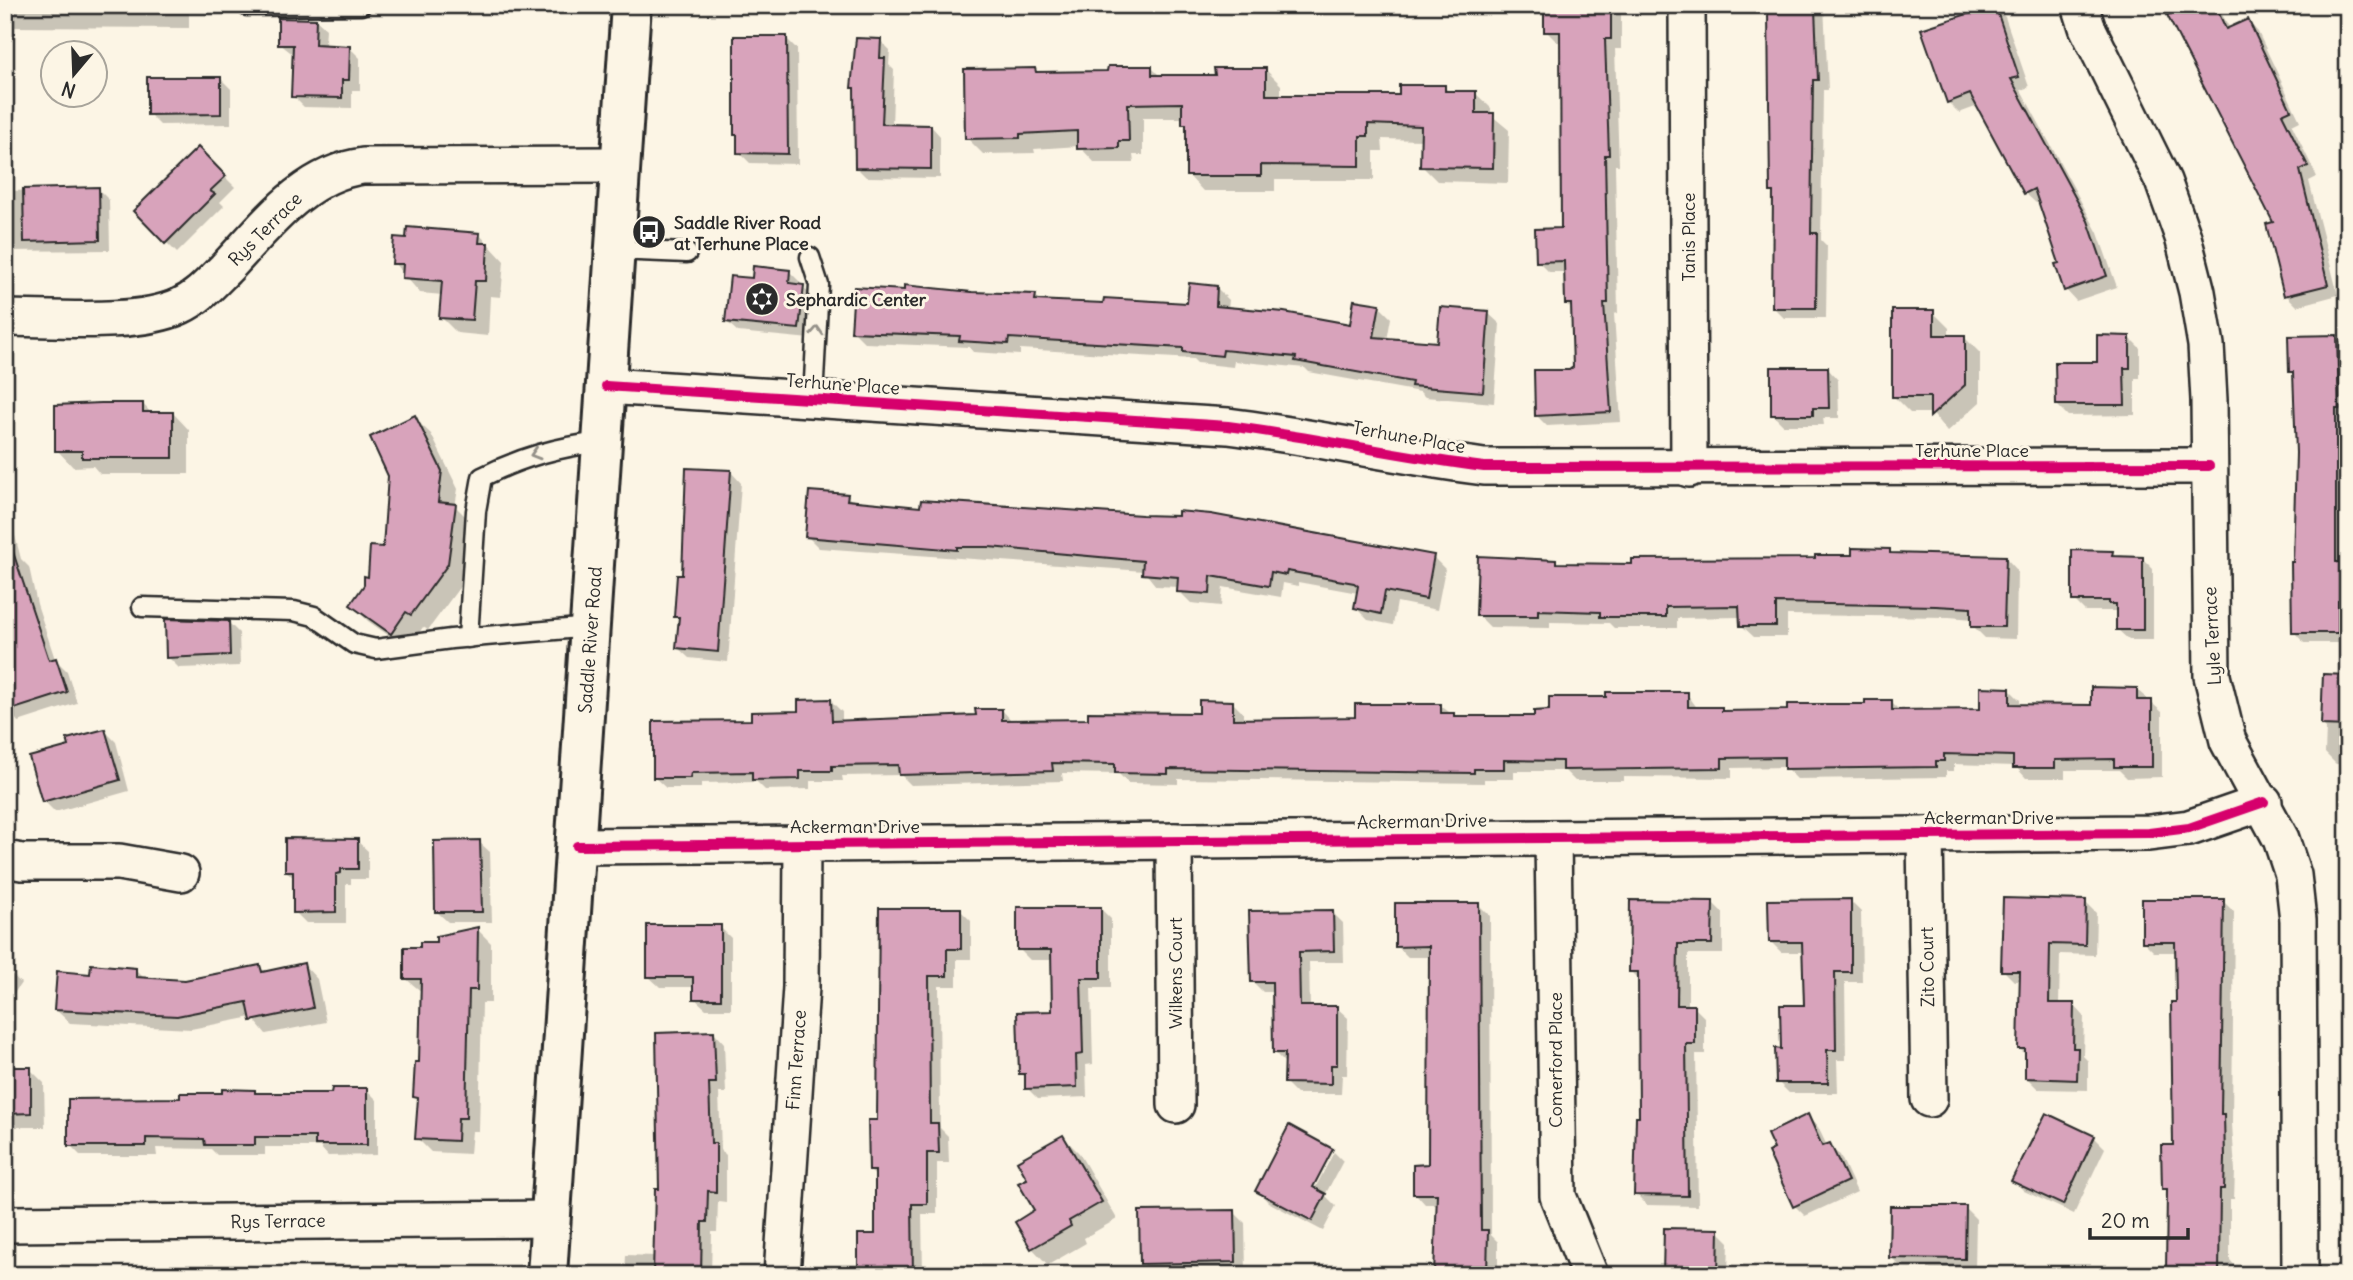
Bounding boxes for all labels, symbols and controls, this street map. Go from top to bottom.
north arrow [38,38,108,108]
text: N [58,77,79,104]
street label: Rys Terrace [223,187,307,271]
street label: Tanis Place [1677,192,1700,282]
place label: Saddle River Road at Terhune Place [674,211,822,255]
bus stop icon: Saddle River Road at Terhune Place [630,213,668,251]
synagogue icon: Sephardic Center [743,280,781,318]
place label: Sephardic Center [786,288,927,311]
one-way arrow [809,326,824,337]
street label: Terhune Place [785,369,901,399]
street label: Terhune Place [1351,416,1467,458]
street label: Terhune Place [1915,439,2029,462]
one-way arrow [529,445,541,460]
street label: Saddle River Road [573,565,607,714]
street label: Lyle Terrace [2198,586,2226,686]
street label: Ackerman Drive [1924,806,2054,829]
street label: Ackerman Drive [1357,808,1487,834]
street label: Ackerman Drive [790,815,920,838]
street label: Wilkens Court [1164,917,1187,1029]
street label: Zito Court [1915,927,1939,1007]
street label: Comerford Place [1544,992,1567,1128]
street label: Finn Terrace [781,1009,811,1111]
scale bar [2090,1196,2188,1240]
text: 20 m [2101,1207,2150,1234]
street label: Rys Terrace [230,1209,326,1233]

